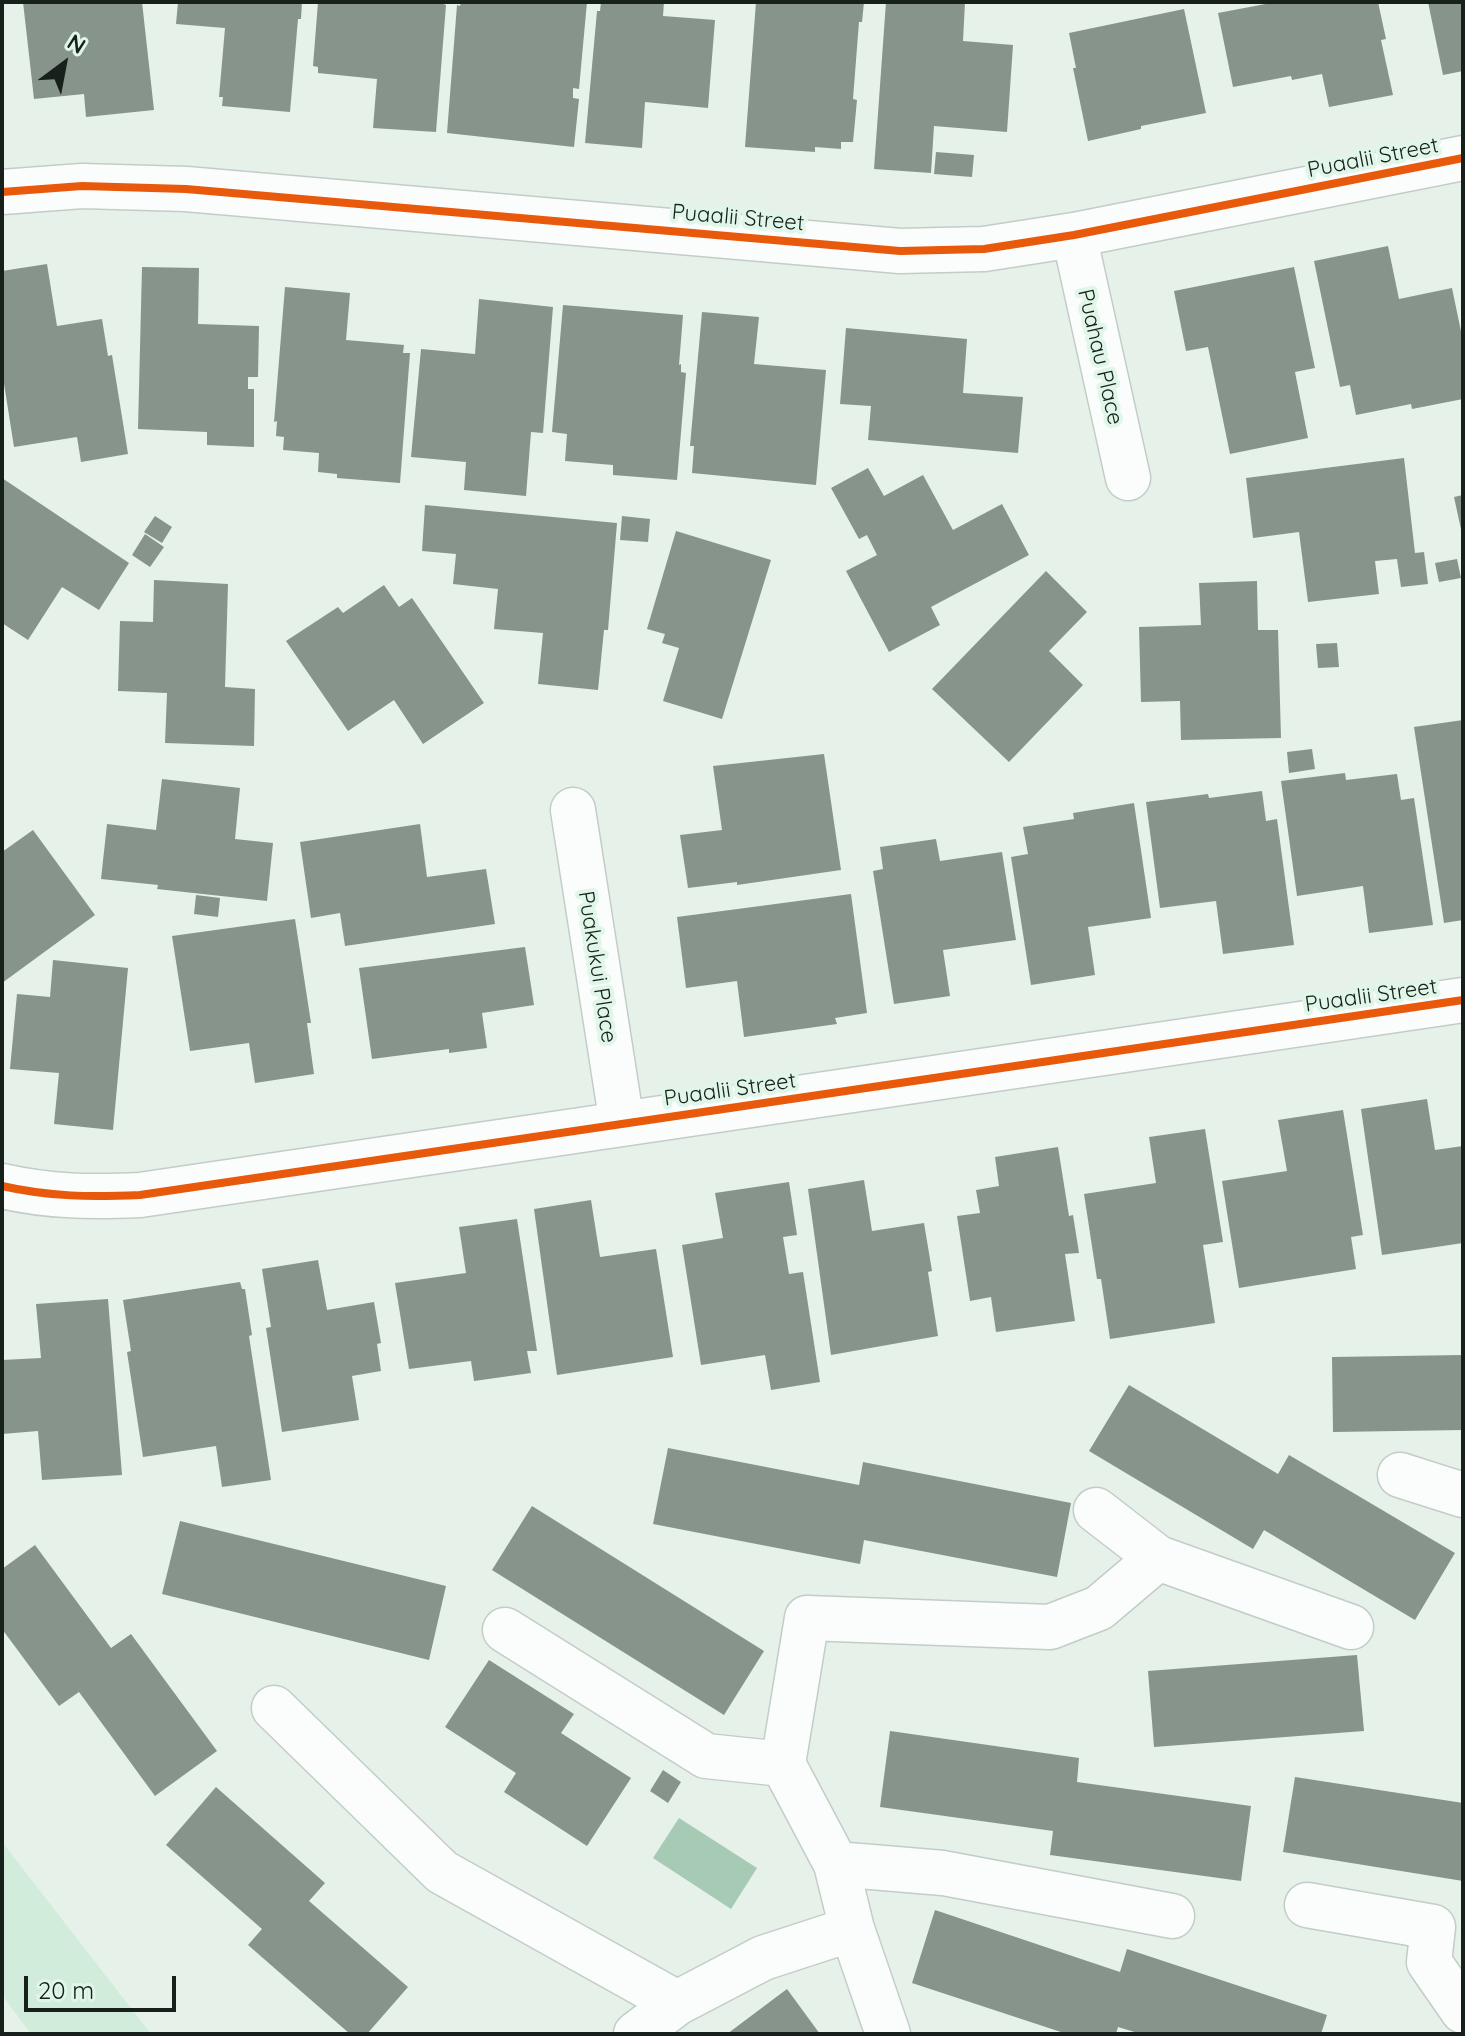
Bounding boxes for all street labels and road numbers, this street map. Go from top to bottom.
street label: Puaalii Street [1305,132,1441,184]
street label: Puaalii Street [671,199,805,237]
street label: Puahau Place [1072,287,1128,427]
street label: Puakukui Place [572,889,622,1045]
street label: Puaalii Street [1303,974,1439,1018]
street label: Puaalii Street [662,1068,798,1112]

